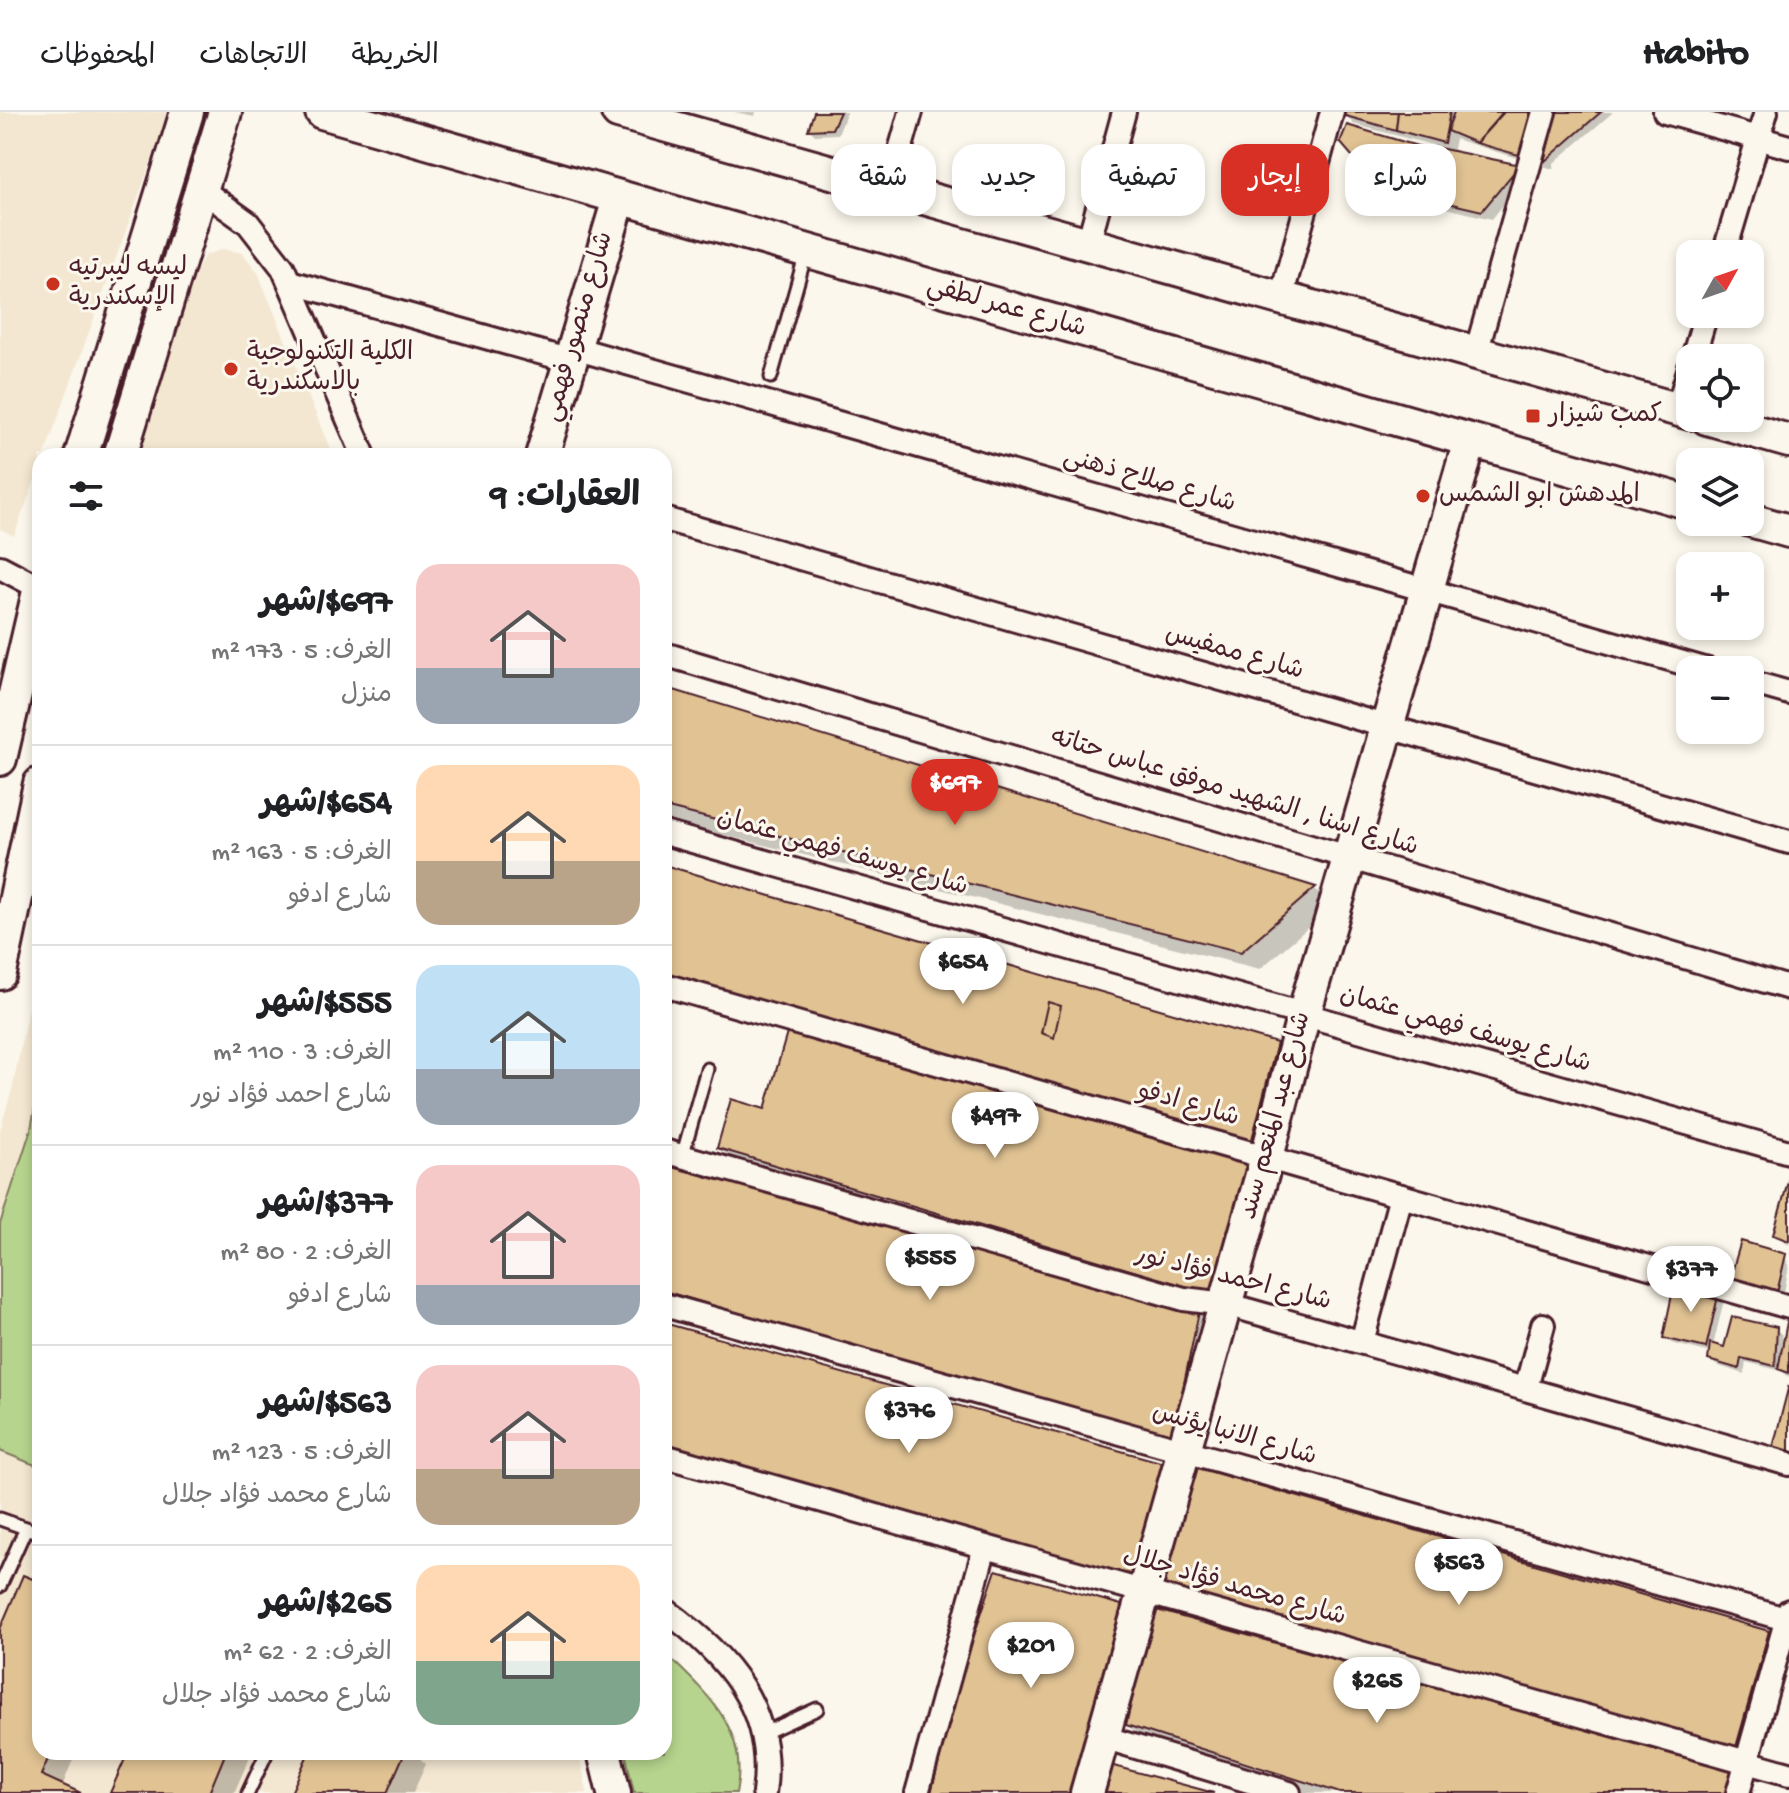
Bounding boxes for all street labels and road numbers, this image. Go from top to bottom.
street label: شارع منصور فهمي [538,228,625,426]
street label: شارع عمر لطفي [922,272,1089,349]
street label: شارع صلاح ذهنى [1059,443,1239,521]
street label: شارع ممفيس [1161,619,1307,689]
street label: شارع اسنا , الشهيد موفق عباس حتاته [1046,723,1422,865]
street label: شارع يوسف فهمي عثمان [712,803,971,908]
street label: شارع يوسف فهمي عثمان [1335,980,1594,1085]
street label: شارع عبد المنعم سند [1234,1009,1320,1223]
street label: شارع ادفو [1133,1076,1242,1135]
street label: شارع احمد فؤاد نور [1131,1240,1334,1319]
street label: شارع الانبا يؤنس [1148,1398,1320,1474]
street label: شارع محمد فؤاد جلال [1119,1541,1349,1635]

